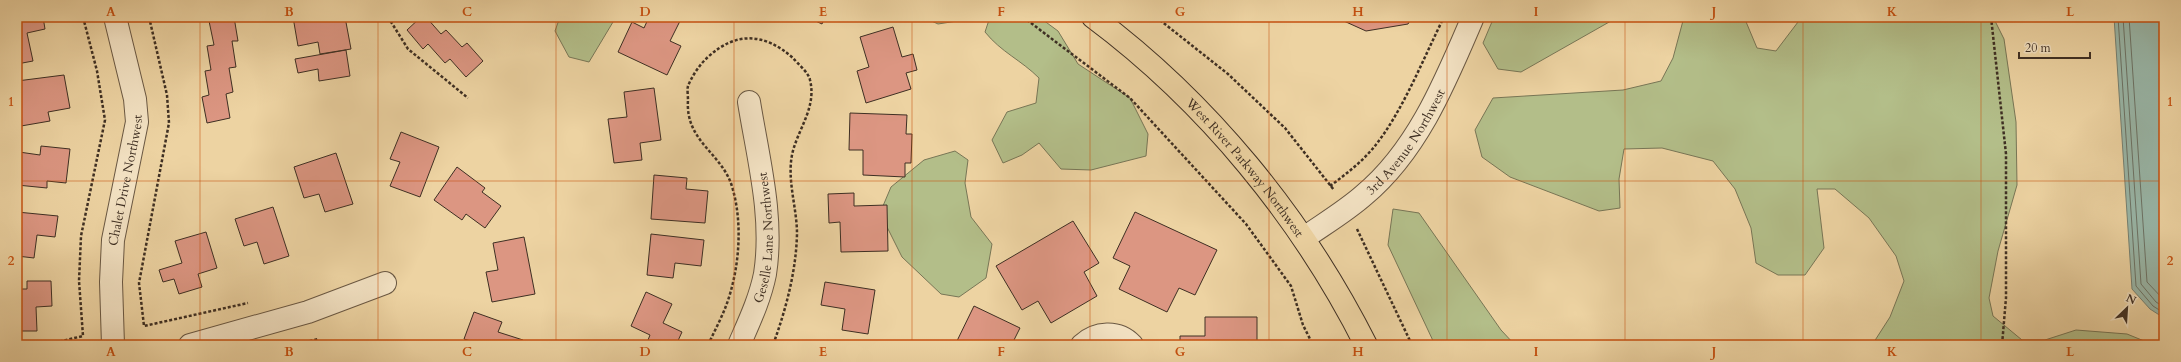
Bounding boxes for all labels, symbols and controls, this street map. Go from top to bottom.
text: A [106,3,116,21]
text: B [284,3,294,21]
text: C [462,3,472,21]
text: D [639,3,651,21]
text: E [819,3,827,21]
text: F [997,3,1005,21]
text: G [1175,3,1186,21]
text: H [1352,3,1364,21]
text: I [1533,3,1539,21]
text: J [1710,3,1717,21]
text: K [1887,3,1898,21]
text: L [2066,3,2075,21]
scale bar [2019,34,2090,60]
text: 20 m [2025,40,2052,56]
street label: 3rd Avenue Northwest [1362,86,1450,199]
text: 1 [8,93,14,111]
text: 1 [2167,93,2173,111]
street label: West River Parkway Northwest [1181,94,1308,241]
street label: Chalet Drive Northwest [105,114,147,246]
street label: Geselle Lane Northwest [749,171,778,306]
text: 2 [8,252,15,270]
text: 2 [2167,252,2174,270]
north arrow [2107,288,2147,328]
text: N [2124,291,2139,308]
text: A [106,343,116,361]
text: B [284,343,294,361]
text: C [462,343,472,361]
text: D [639,343,651,361]
text: E [819,343,827,361]
text: F [997,343,1005,361]
text: G [1175,343,1186,361]
text: H [1352,343,1364,361]
text: I [1533,343,1539,361]
text: J [1710,343,1717,361]
text: K [1887,343,1898,361]
text: L [2066,343,2075,361]

